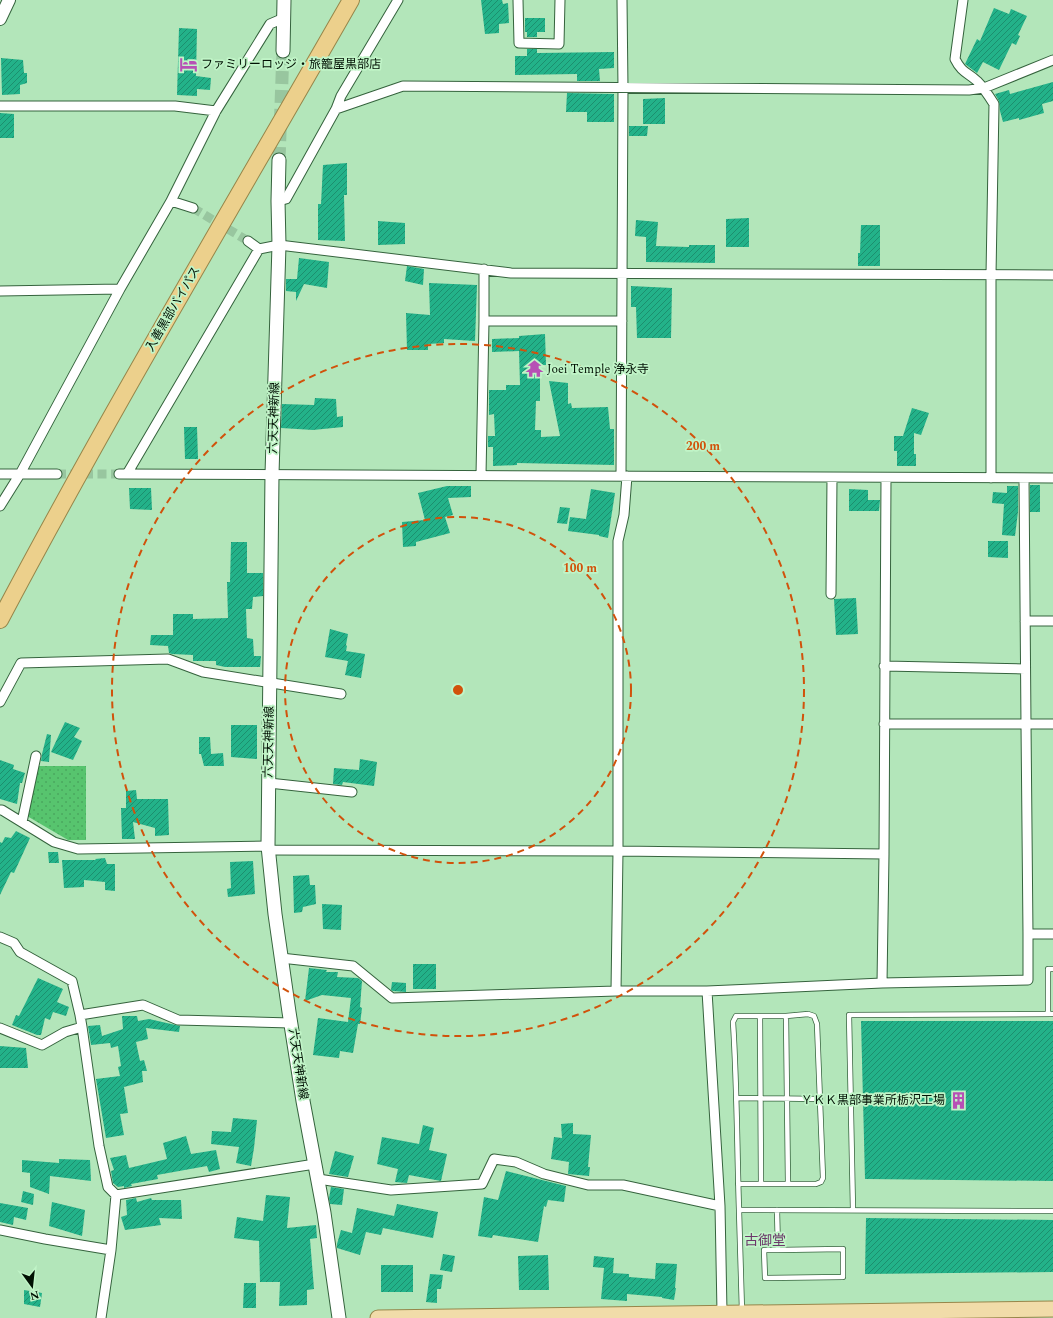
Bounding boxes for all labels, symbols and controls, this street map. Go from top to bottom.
hotel icon: ファミリーロッジ・旅籠屋黒部店 [178,54,198,74]
place label: ファミリーロッジ・旅籠屋黒部店 [201,55,381,74]
street label: 入善黒部バイパス [141,263,205,355]
temple icon: Joei Temple 浄永寺 [524,359,544,379]
place label: Joei Temple 浄永寺 [547,360,649,379]
street label: 六天天神新線 [263,382,285,454]
text: 200 m [686,437,720,456]
text: 100 m [563,559,597,578]
centre of rings [451,683,465,697]
street label: 六天天神新線 [259,706,279,778]
street label: 六天天神新線 [283,1027,313,1101]
building icon: ＹＫＫ黒部事業所栃沢工場 [948,1090,968,1110]
place label: ＹＫＫ黒部事業所栃沢工場 [801,1091,945,1110]
district label: 古御堂 [744,1230,786,1251]
north arrow [12,1266,52,1306]
text: N [28,1286,41,1305]

